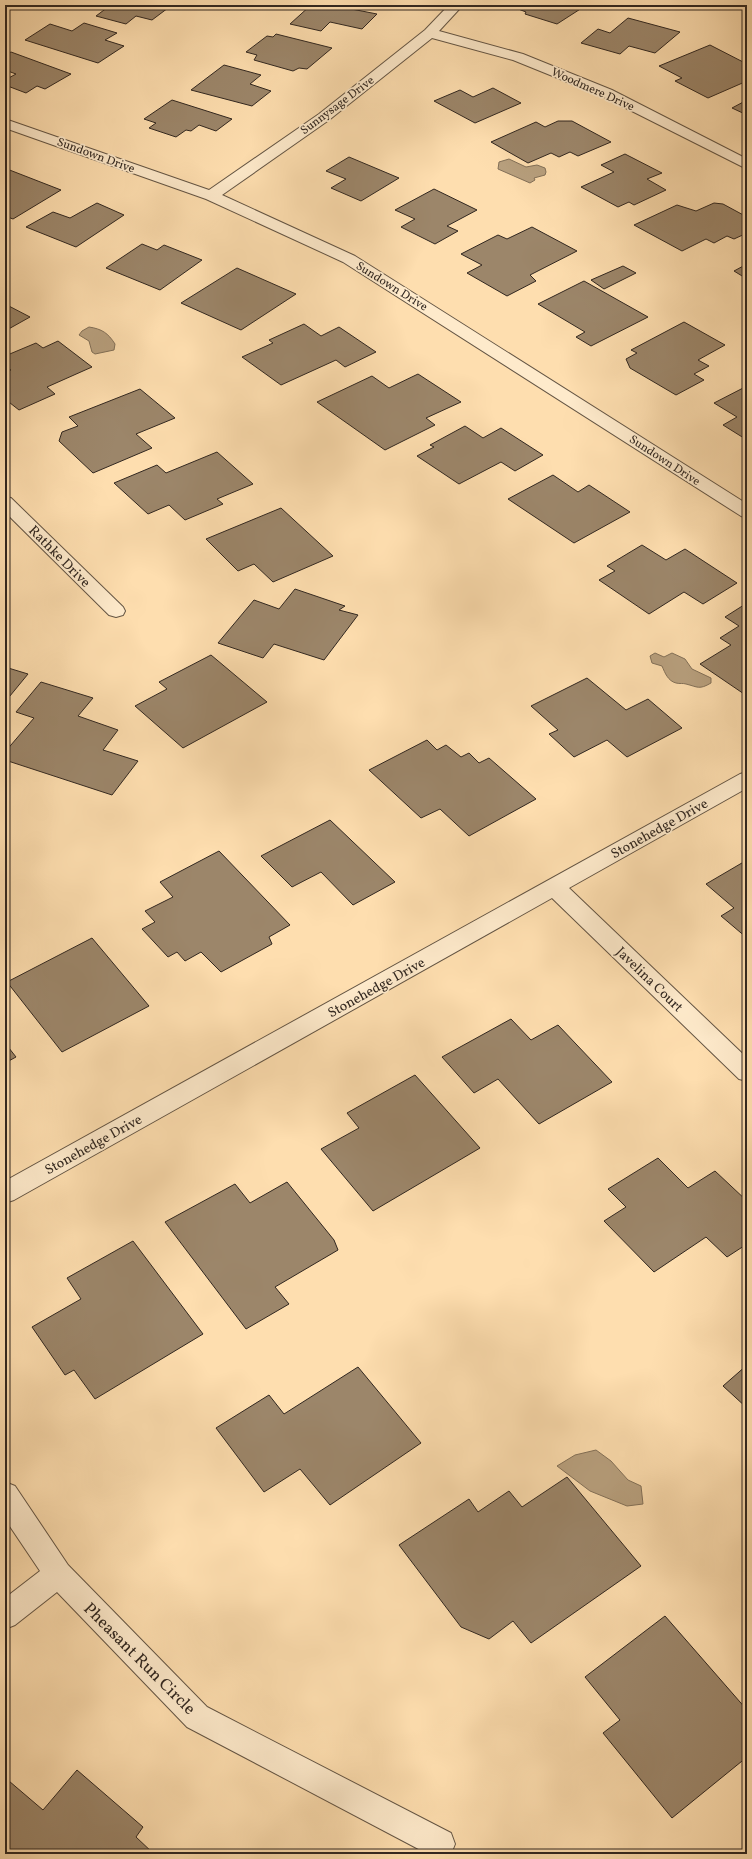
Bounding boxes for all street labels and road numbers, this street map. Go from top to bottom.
street label: Woodmere Drive [549,64,637,116]
street label: Sunnysage Drive [297,73,378,139]
street label: Sundown Drive [55,134,137,178]
street label: Sundown Drive [353,258,431,315]
street label: Sundown Drive [626,432,703,490]
street label: Rathke Drive [24,522,94,593]
street label: Stonehedge Drive [608,795,712,864]
street label: Javelina Court [611,943,687,1017]
street label: Stonehedge Drive [325,954,429,1023]
street label: Stonehedge Drive [42,1111,146,1180]
street label: Pheasant Run Circle [78,1598,200,1720]

